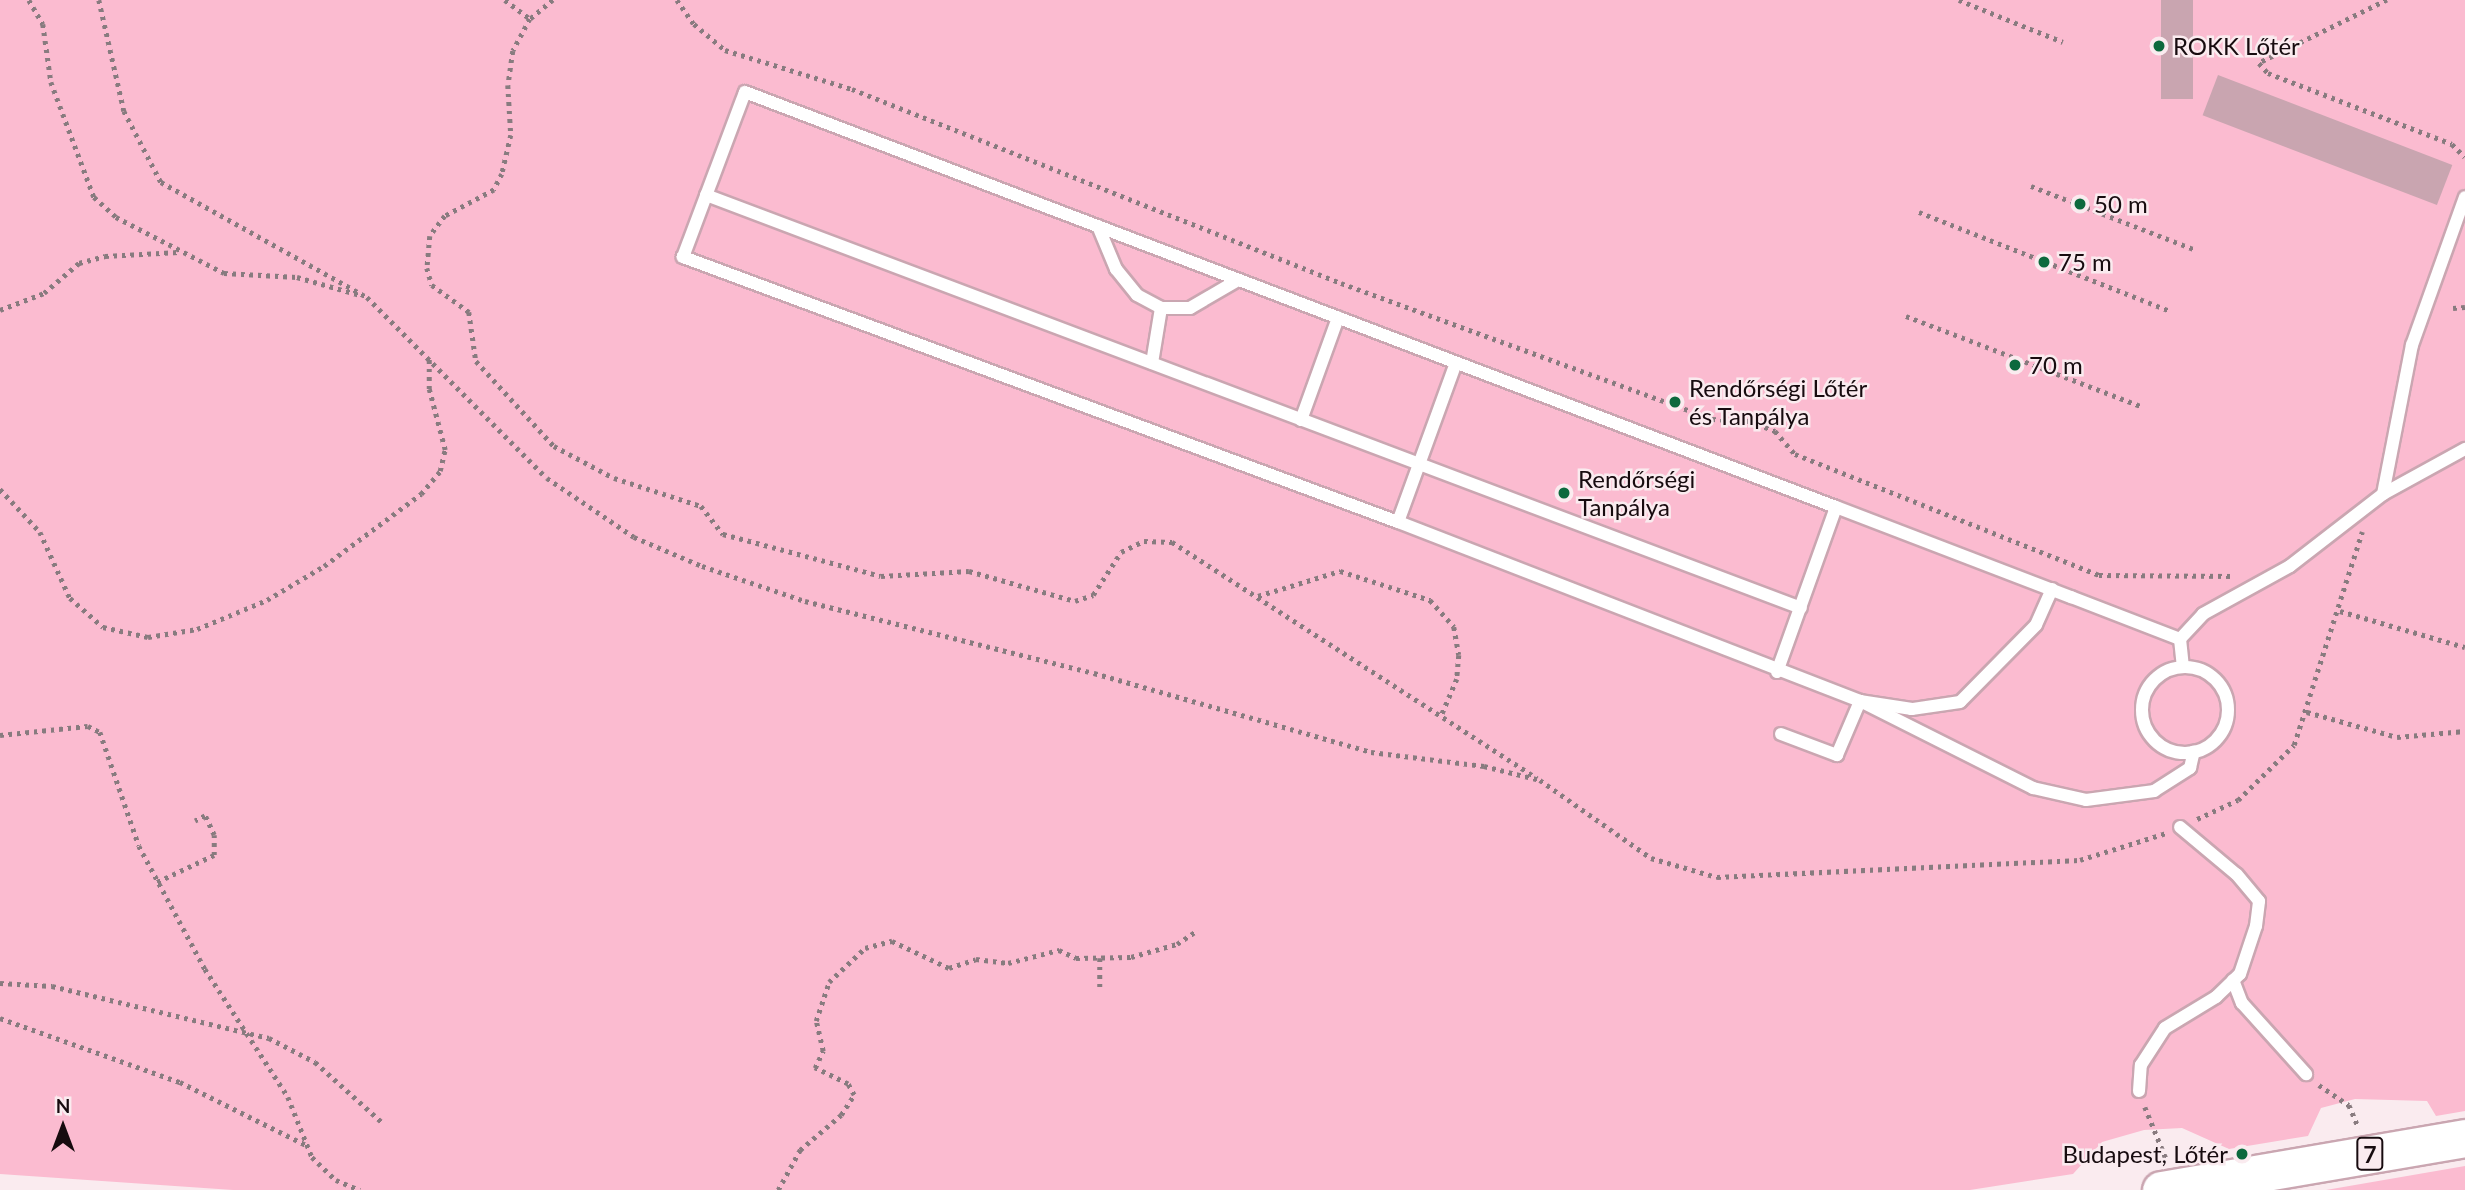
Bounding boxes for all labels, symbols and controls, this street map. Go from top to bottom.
place label: ROKK Lőtér [2173,32,2300,60]
marker: ROKK Lőtér [2151,38,2167,54]
place label: 50 m [2094,190,2148,218]
marker: 50 m [2072,196,2088,212]
place label: 75 m [2058,248,2112,276]
marker: 75 m [2036,254,2052,270]
place label: 70 m [2029,351,2083,379]
marker: 70 m [2007,357,2023,373]
place label: Rendőrségi Lőtér és Tanpálya [1689,374,1867,430]
marker: Rendőrségi Lőtér és Tanpálya [1667,394,1683,410]
place label: Rendőrségi Tanpálya [1578,465,1695,521]
marker: Rendőrségi Tanpálya [1556,485,1572,501]
north arrow [28,1092,98,1162]
text: N [56,1094,70,1117]
road number: 7 [2356,1134,2384,1174]
place label: Budapest, Lőtér [2062,1140,2228,1168]
marker: Budapest, Lőtér [2234,1146,2250,1162]

